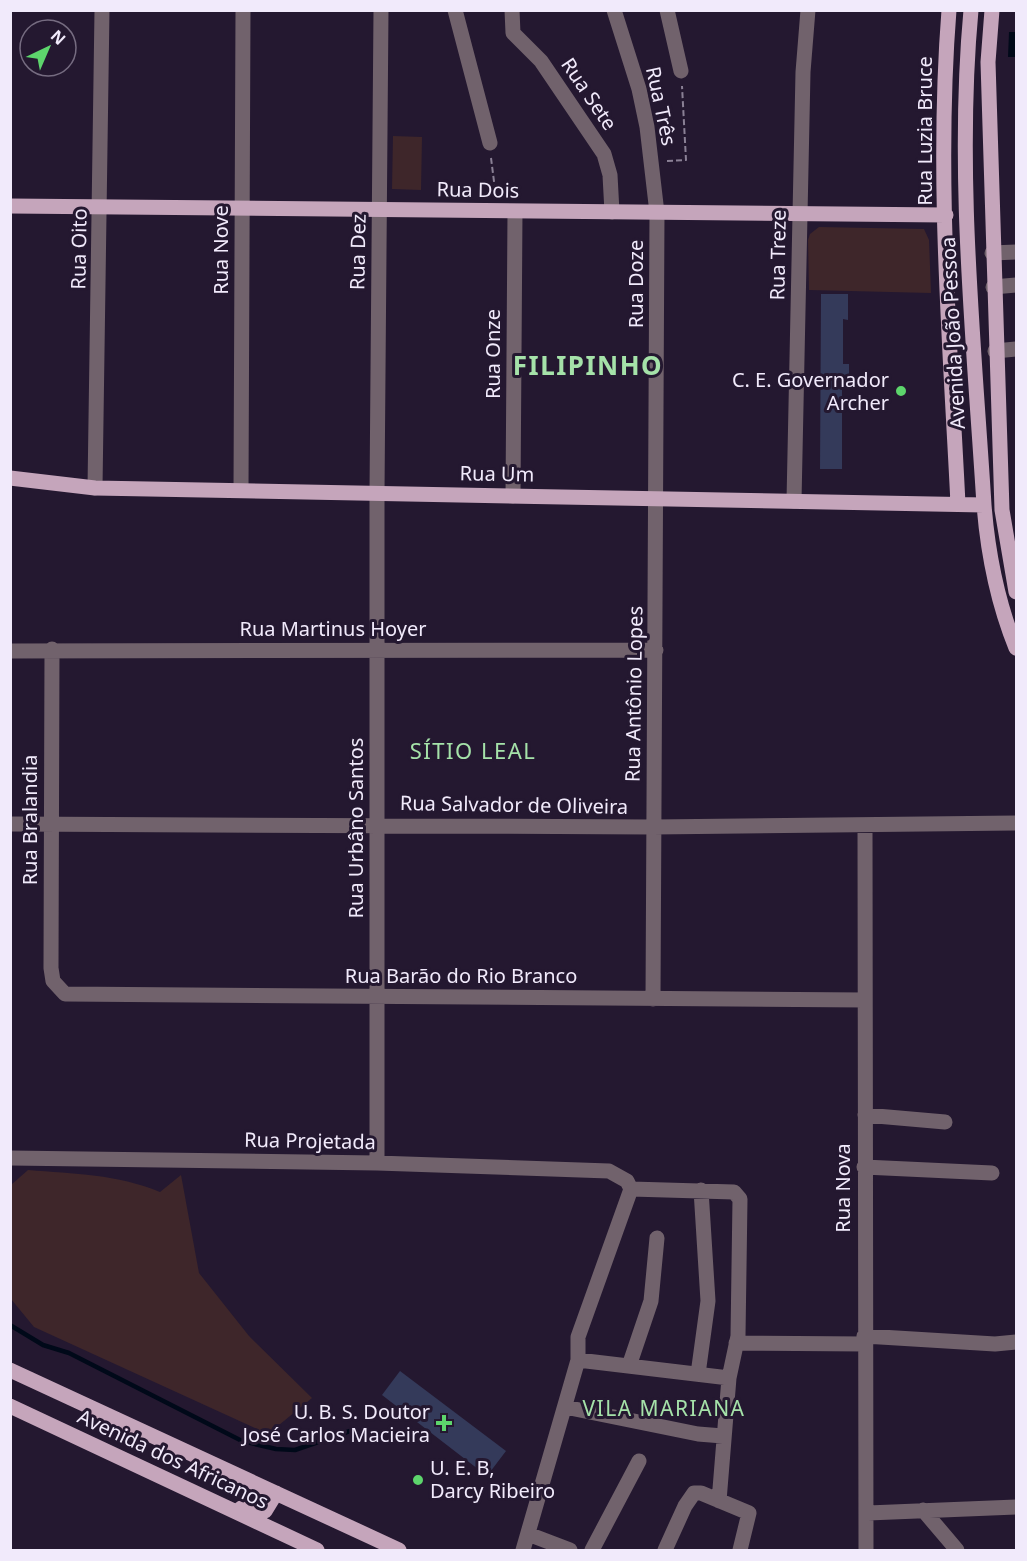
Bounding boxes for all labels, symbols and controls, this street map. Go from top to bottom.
north arrow [18,18,78,78]
text: N [46,25,71,50]
street label: Rua Sete [555,52,624,135]
street label: Rua Luzia Bruce [911,56,938,206]
street label: Rua Três [640,64,683,148]
street label: Rua Dois [436,175,520,204]
street label: Rua Nove [207,205,234,295]
street label: Rua Oito [64,208,93,290]
street label: Rua Treze [763,209,792,301]
street label: Rua Dez [343,214,372,290]
street label: Avenida João Pessoa [934,236,971,430]
street label: Rua Doze [622,240,649,328]
street label: Rua Onze [479,309,506,399]
district label: FILIPINHO [513,347,663,383]
place label: C. E. Governador Archer [732,366,889,416]
marker: C. E. Governador Archer [894,384,908,398]
street label: Rua Um [460,459,535,488]
street label: Rua Antônio Lopes [618,606,649,782]
street label: Rua Martinus Hoyer [240,615,426,642]
district label: SÍTIO LEAL [410,735,536,765]
street label: Rua Urbâno Santos [342,738,369,918]
street label: Rua Bralandia [16,755,43,885]
street label: Rua Salvador de Oliveira [400,789,628,820]
street label: Rua Barão do Rio Branco [345,962,577,989]
street label: Rua Projetada [244,1126,376,1155]
street label: Rua Nova [829,1143,856,1233]
district label: VILA MARIANA [582,1394,746,1422]
place label: U. B. S. Doutor José Carlos Macieira [241,1398,430,1448]
street label: Avenida dos Africanos [73,1402,273,1515]
marker: U. B. S. Doutor José Carlos Macieira [435,1414,453,1432]
place label: U. E. B, Darcy Ribeiro [430,1454,555,1504]
marker: U. E. B, Darcy Ribeiro [411,1473,425,1487]

